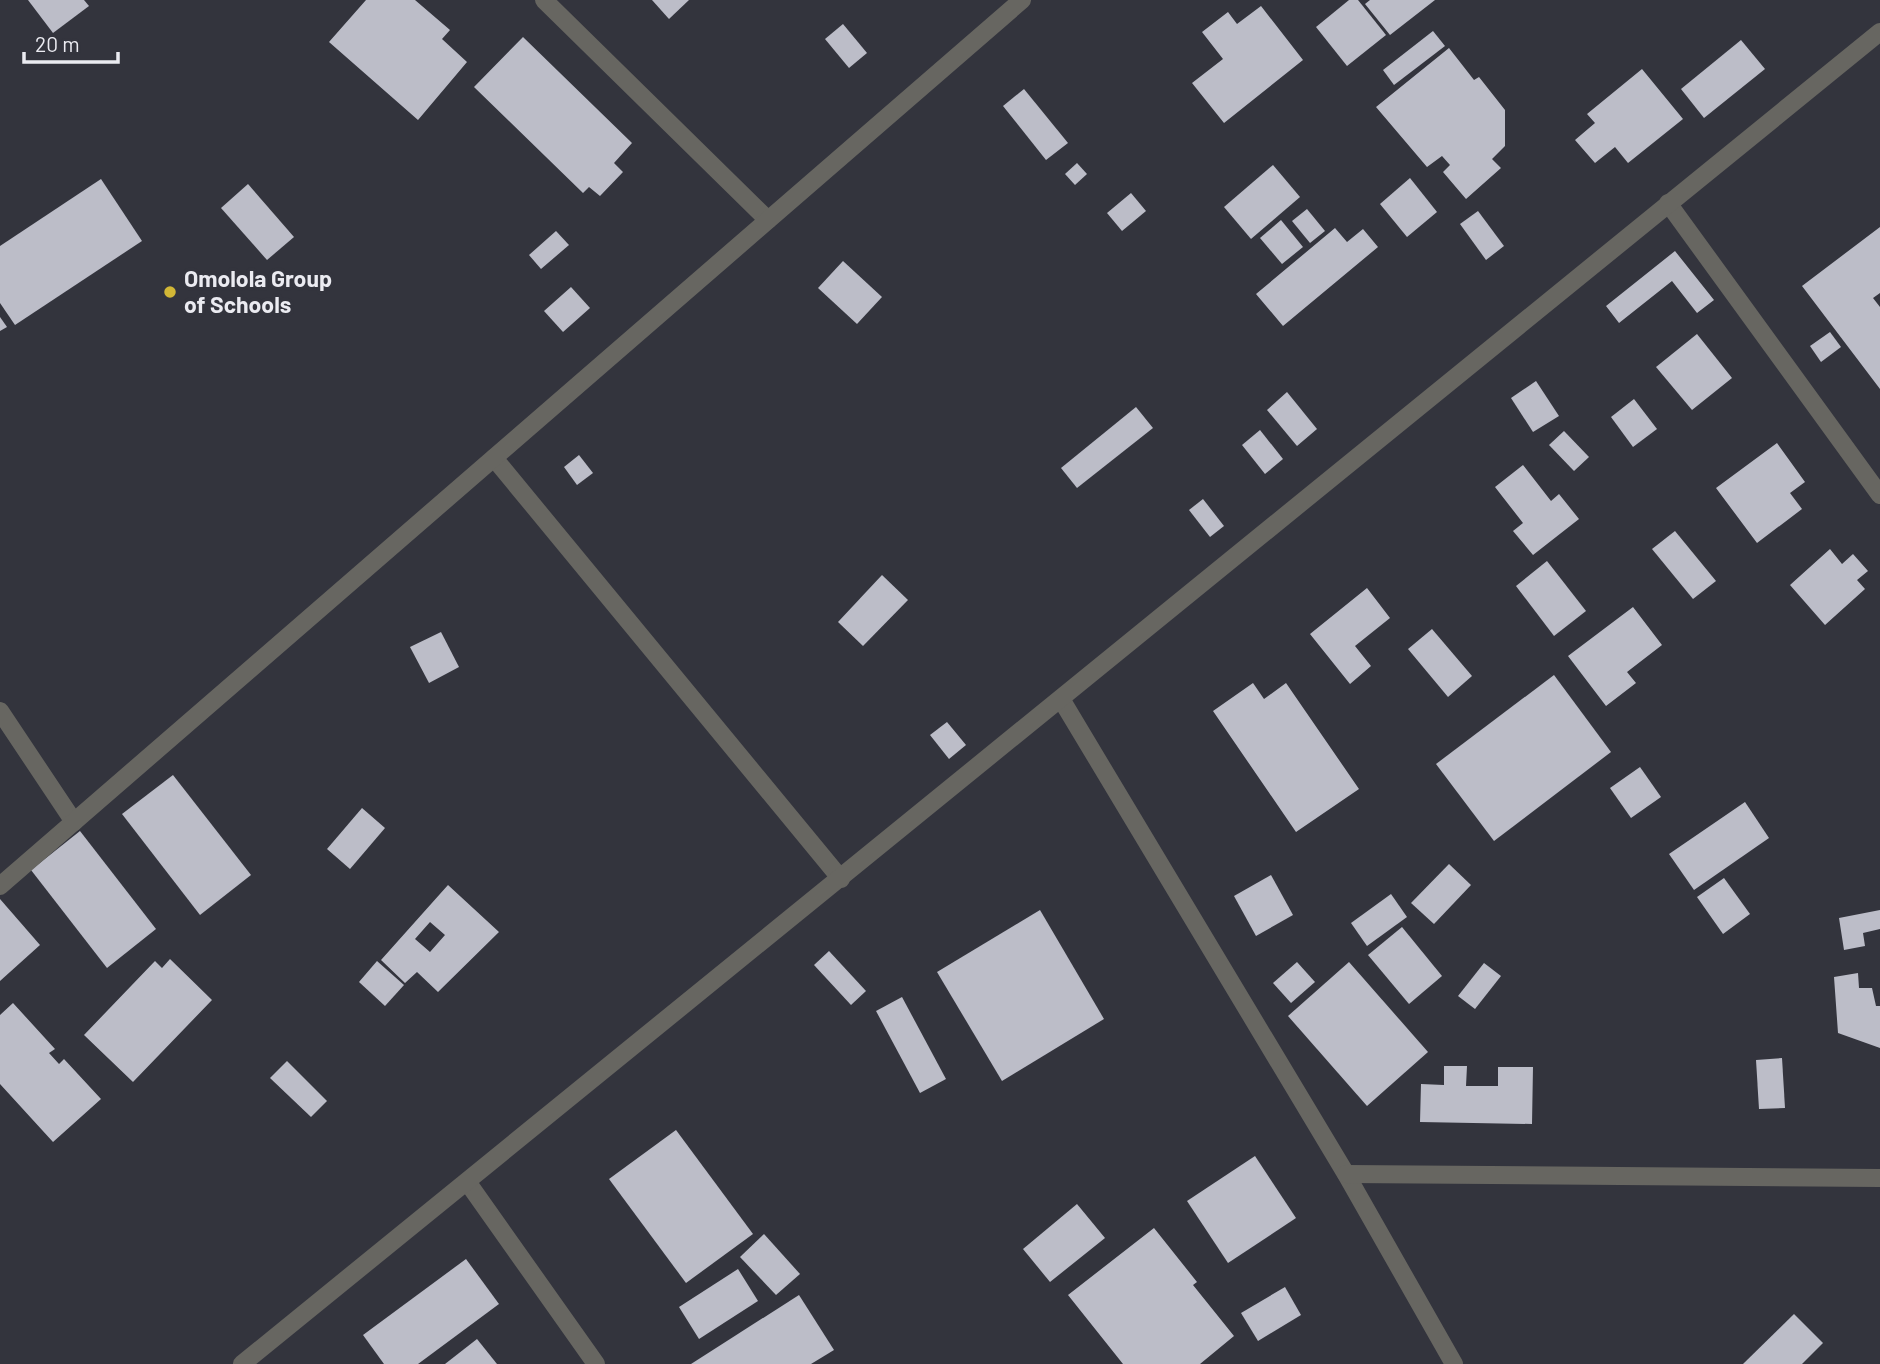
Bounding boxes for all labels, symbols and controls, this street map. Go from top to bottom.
scale bar [24,21,119,65]
text: 20 m [35,31,80,56]
place label: Omolola Group of Schools [184,264,332,318]
marker: Omolola Group of Schools [162,284,178,300]

